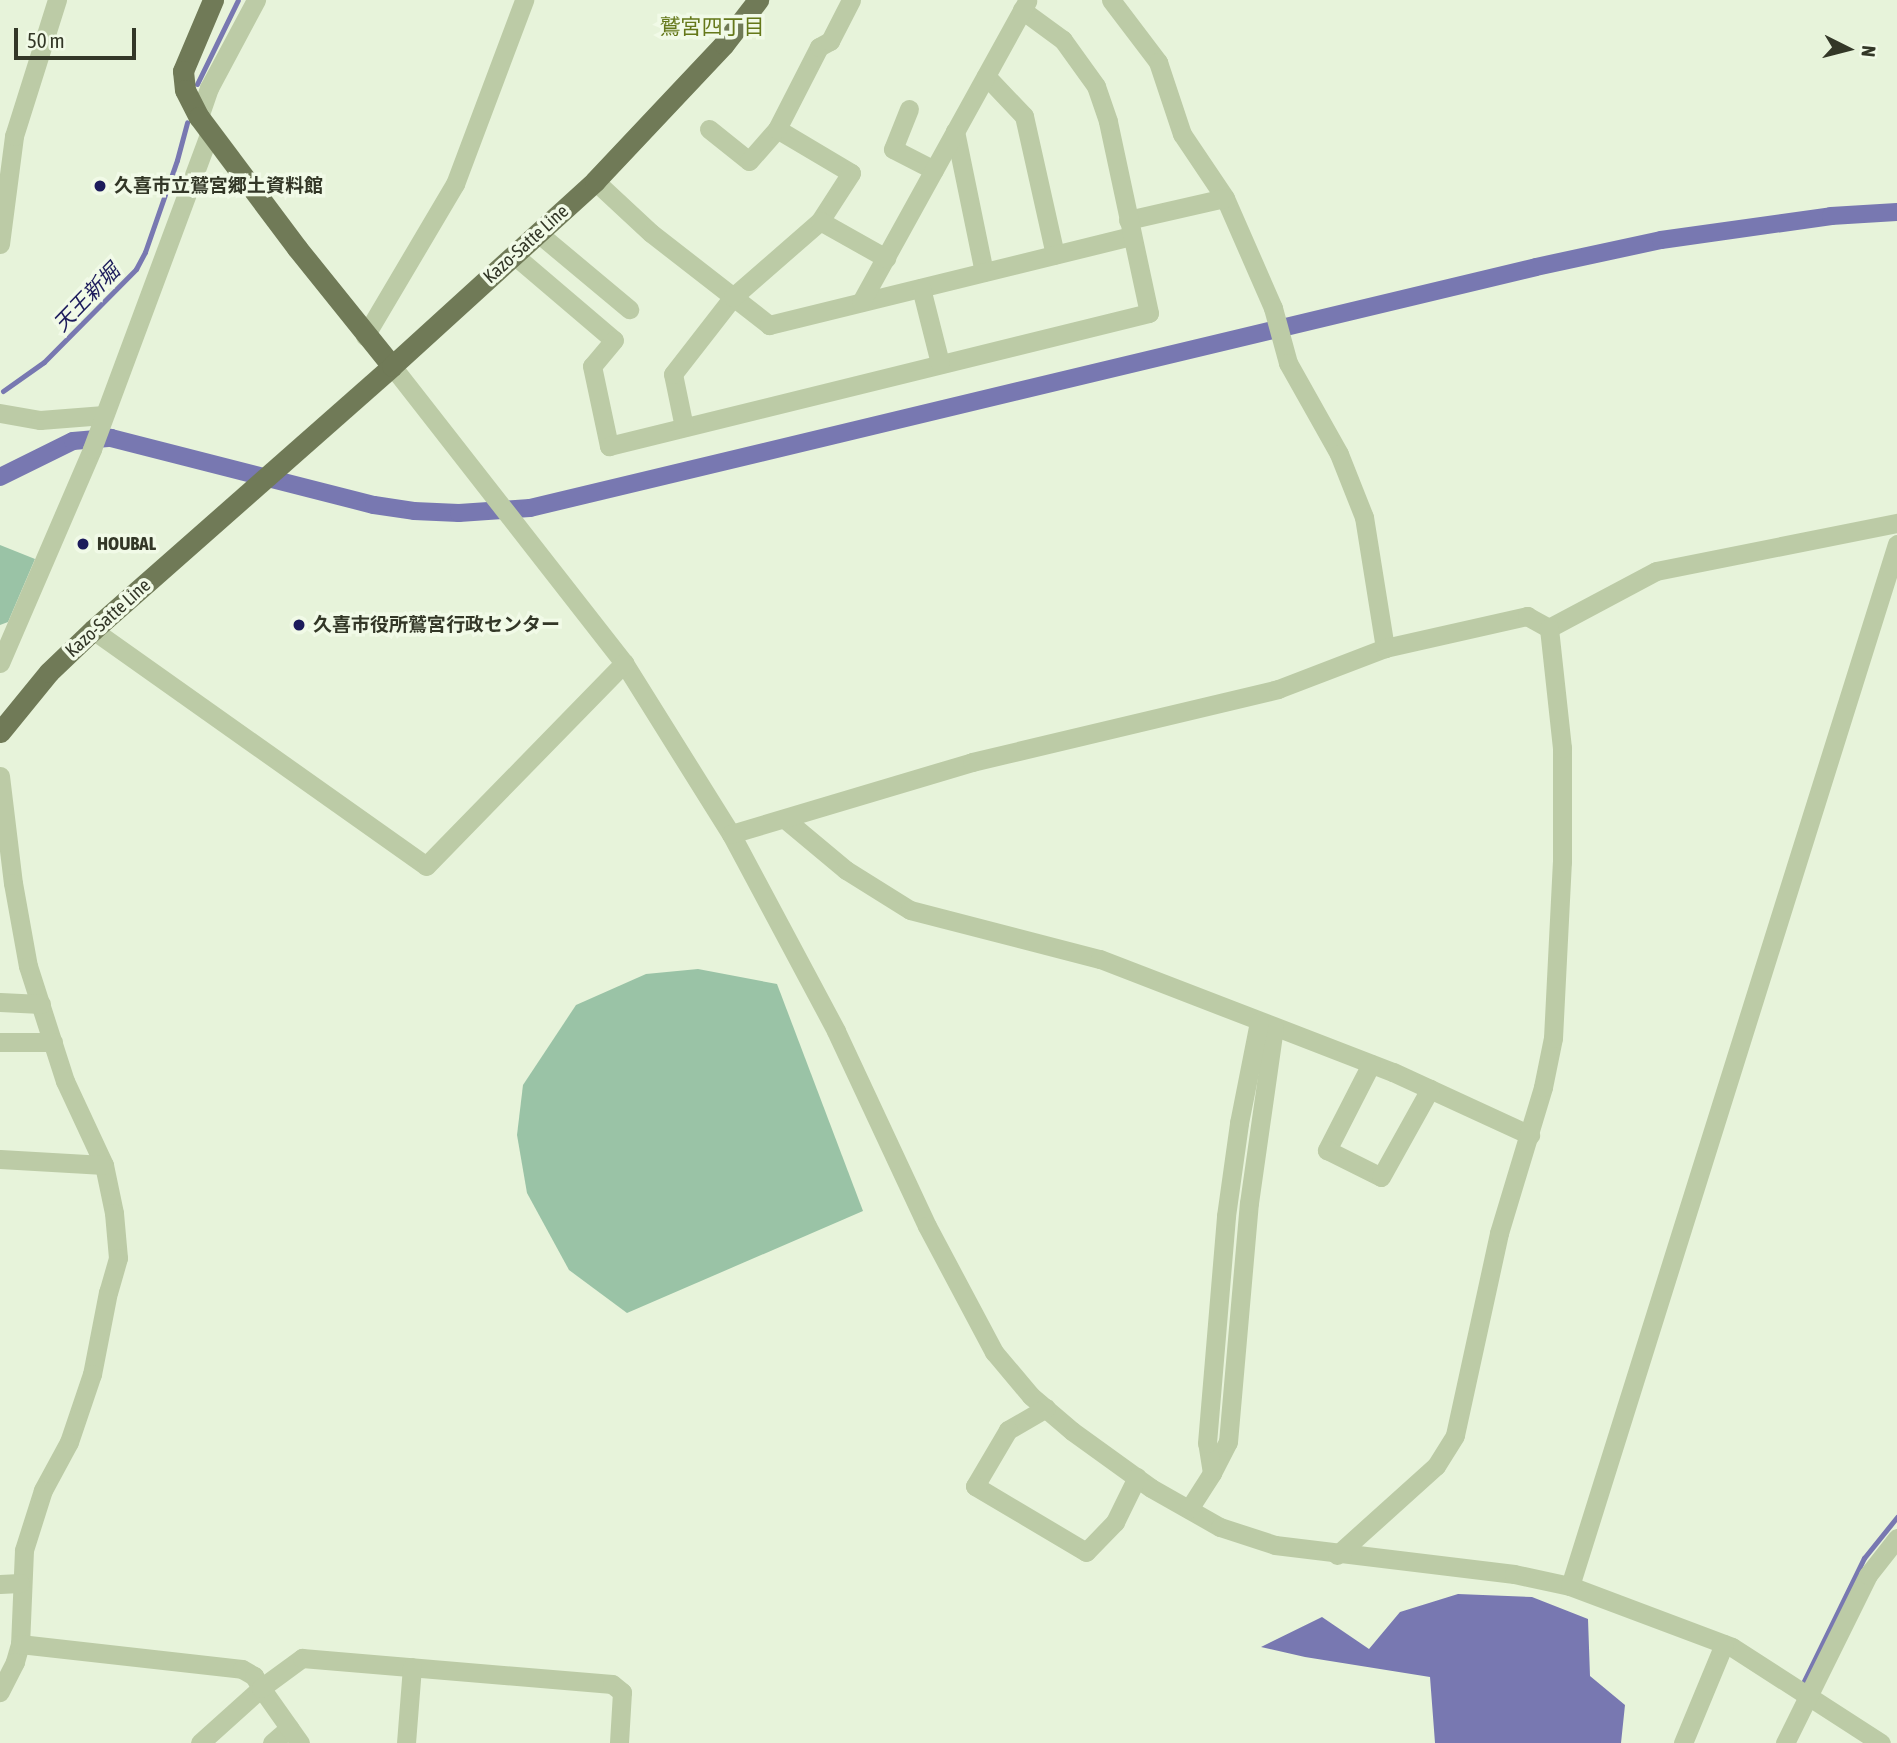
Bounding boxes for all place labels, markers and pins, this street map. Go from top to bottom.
place label: 久喜市立鷲宮郷土資料館 [114,175,323,197]
marker: 久喜市立鷲宮郷土資料館 [92,178,108,194]
place label: HOUBAL [97,533,156,555]
marker: HOUBAL [75,536,91,552]
place label: 久喜市役所鷲宮行政センター [313,614,560,636]
marker: 久喜市役所鷲宮行政センター [291,617,307,633]

